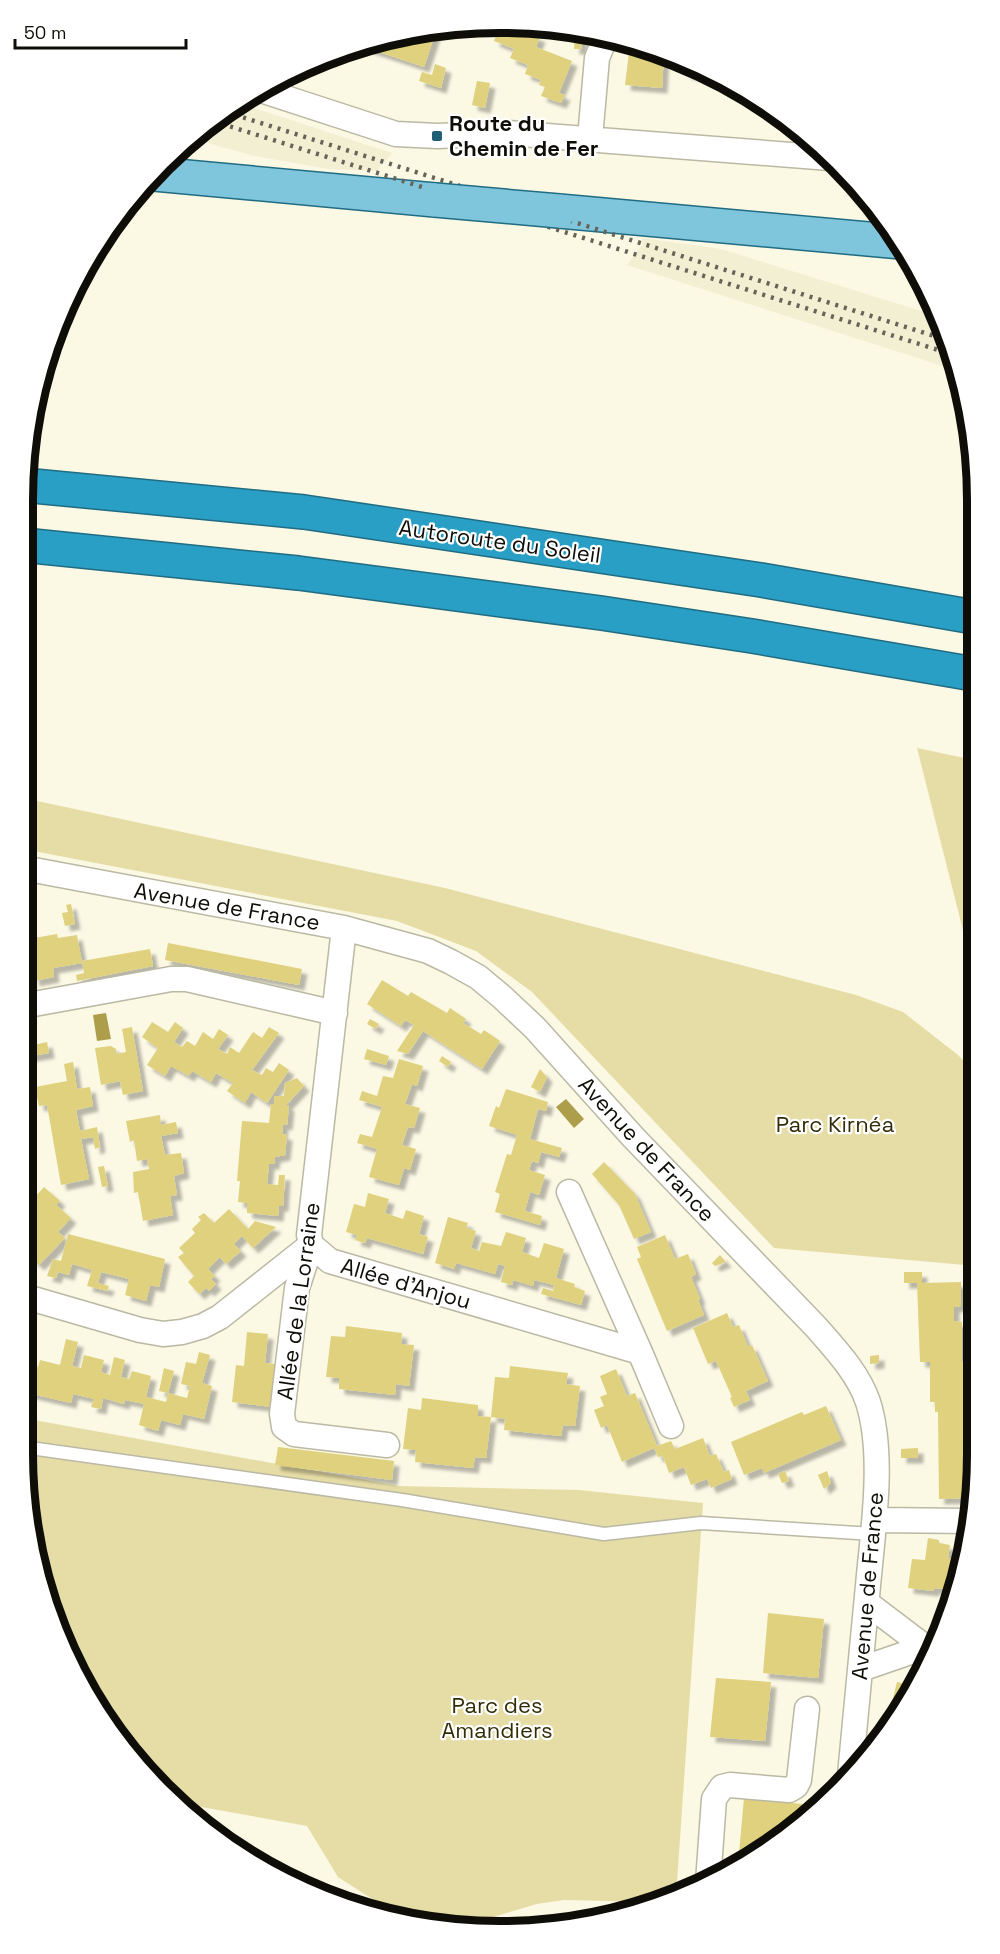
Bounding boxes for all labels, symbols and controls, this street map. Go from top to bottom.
scale bar [15,12,186,50]
text: 50 m [24,21,66,44]
place label: Route du Chemin de Fer [449,109,599,162]
marker: Route du Chemin de Fer [430,129,444,143]
street label: Autoroute du Soleil [397,513,603,569]
street label: Avenue de France [132,876,322,936]
street label: Avenue de France [573,1071,721,1227]
park label: Parc Kirnéa [776,1110,895,1138]
street label: Allée de la Lorraine [270,1200,326,1402]
street label: Allée d'Anjou [338,1251,474,1315]
street label: Avenue de France [845,1491,889,1681]
park label: Parc des Amandiers [441,1691,553,1744]

